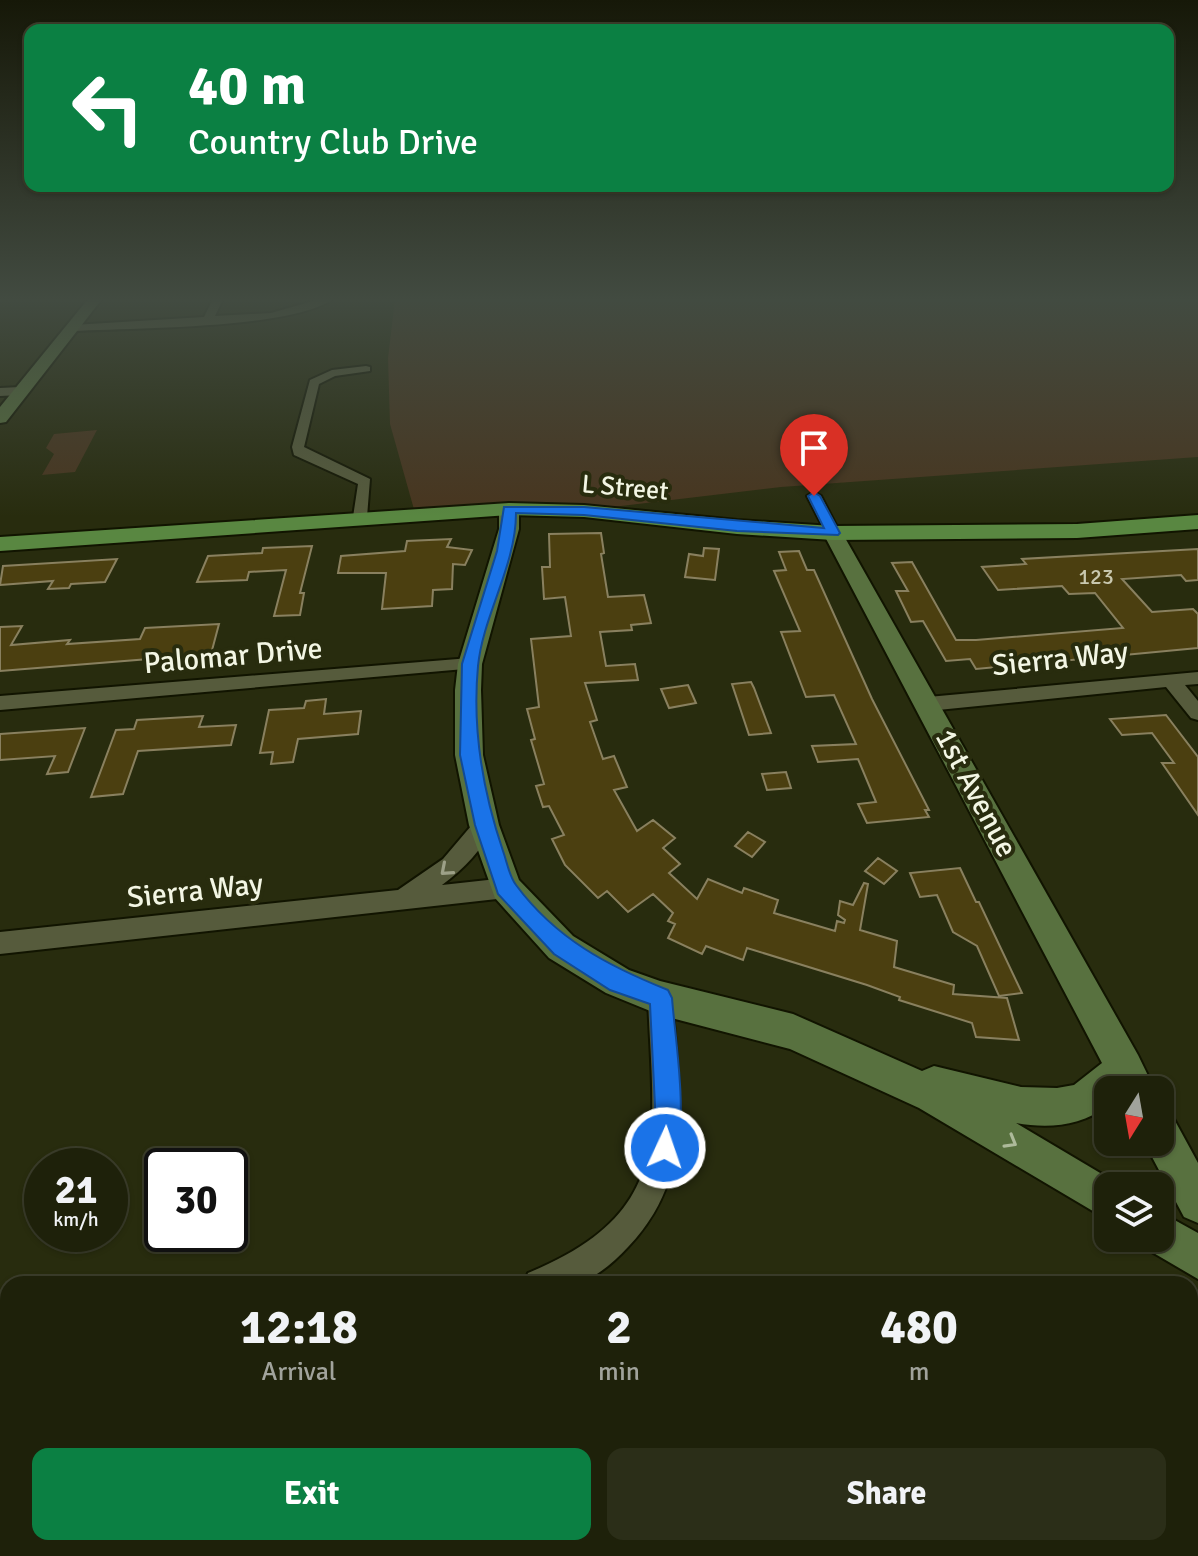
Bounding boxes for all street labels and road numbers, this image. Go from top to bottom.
street label: L Street [580,468,670,508]
street label: Palomar Drive [142,630,324,682]
street label: Sierra Way [990,633,1130,685]
street label: 1st Avenue [927,722,1025,864]
street label: Sierra Way [125,865,265,917]

